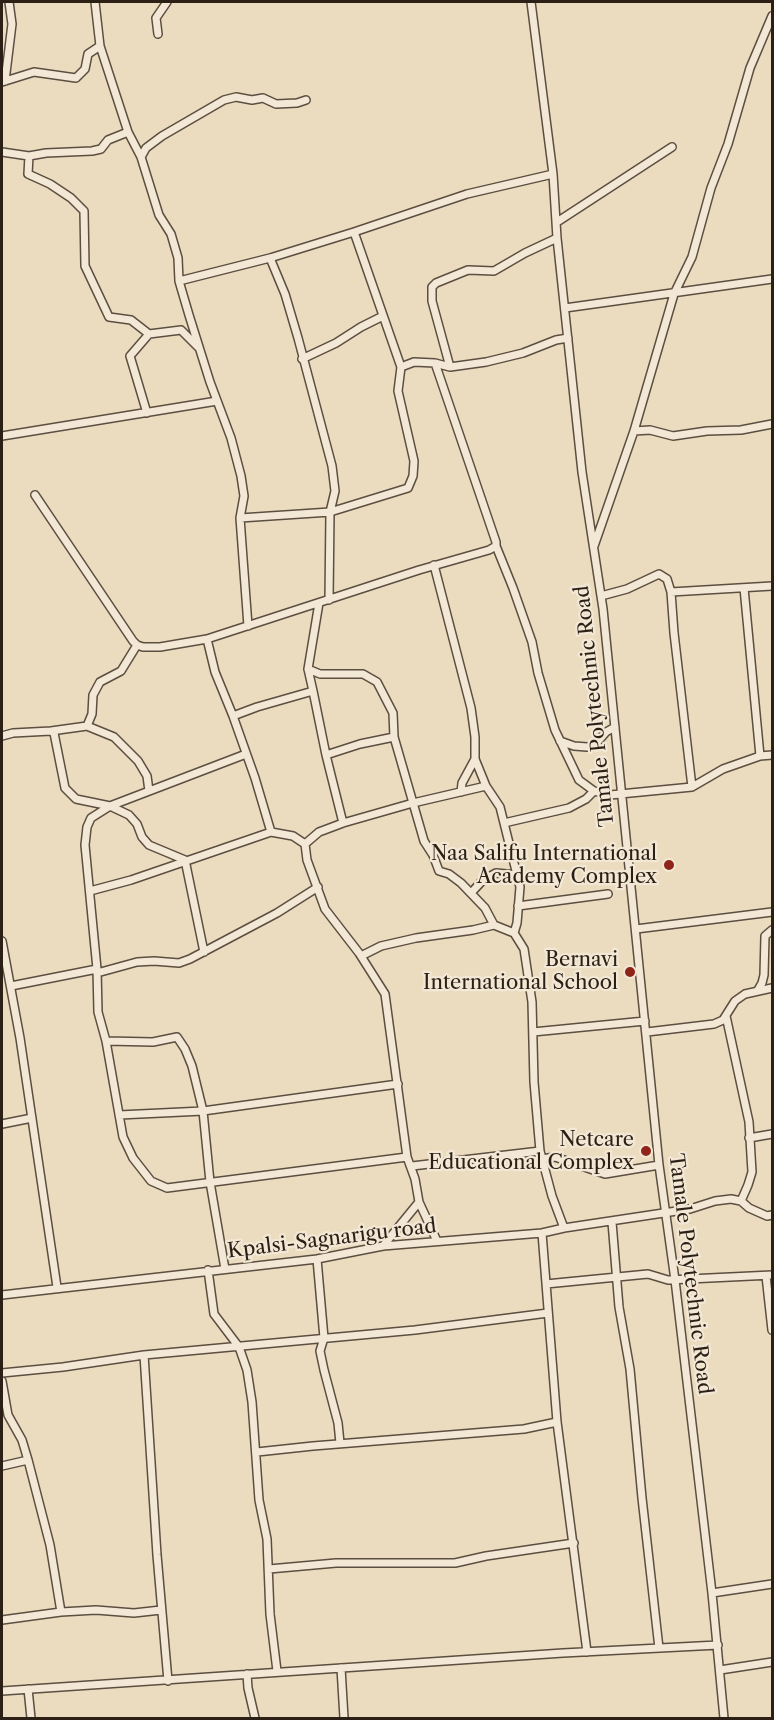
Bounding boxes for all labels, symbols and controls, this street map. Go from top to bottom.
street label: Tamale Polytechnic Road [570,584,620,828]
place label: Naa Salifu International Academy Complex [431,842,657,889]
marker: Naa Salifu International Academy Complex [662,858,676,872]
place label: Bernavi International School [423,948,618,995]
marker: Bernavi International School [623,965,637,979]
place label: Netcare Educational Complex [428,1128,634,1175]
marker: Netcare Educational Complex [639,1144,653,1158]
street label: Tamale Polytechnic Road [663,1152,717,1396]
street label: Kpalsi-Sagnarigu road [226,1214,438,1264]

